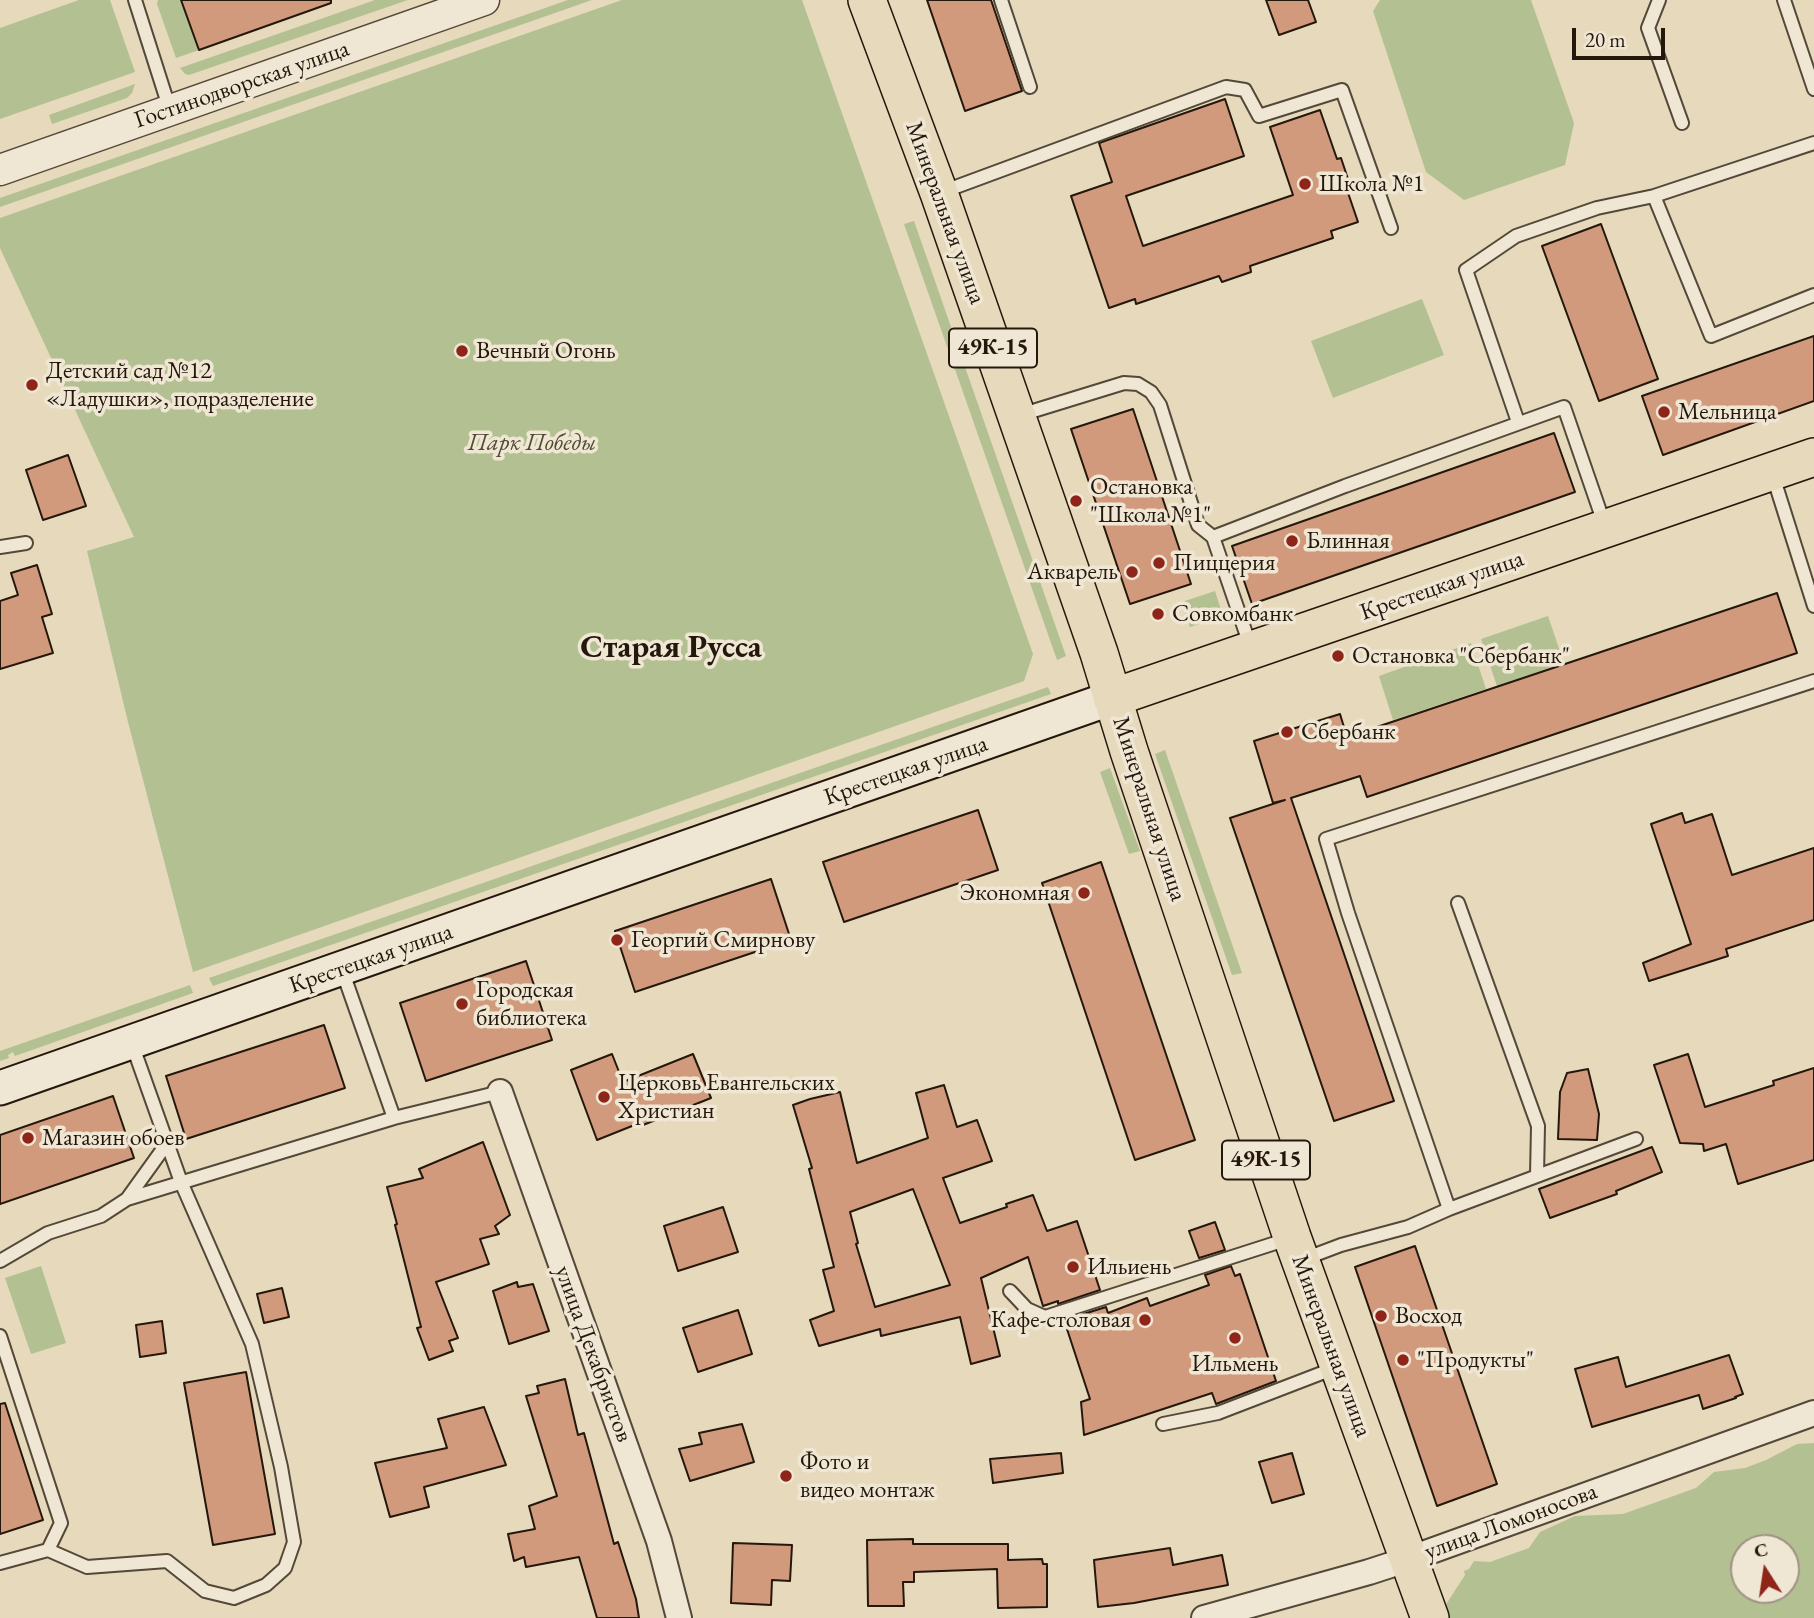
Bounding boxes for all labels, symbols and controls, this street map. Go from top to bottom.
scale bar [1576,14,1669,58]
text: 20 m [1585,26,1626,53]
street label: Гостинодворская улица [131,35,353,135]
street label: Минеральная улица [899,118,991,308]
place label: Школа №1 [1319,170,1424,198]
marker: Школа №1 [1297,176,1313,192]
road number: 49К-15 [949,328,1037,368]
place label: Вечный Огонь [476,337,616,365]
marker: Вечный Огонь [454,343,470,359]
place label: Детский сад №12 «Ладушки», подразделение [46,357,314,413]
marker: Детский сад №12 «Ладушки», подразделение [24,377,40,393]
place label: Мельница [1678,398,1776,426]
marker: Мельница [1656,404,1672,420]
park label: Парк Победы [468,429,596,457]
place label: Остановка "Школа №1" [1090,473,1211,529]
marker: Остановка "Школа №1" [1068,493,1084,509]
place label: Блинная [1306,527,1390,555]
marker: Блинная [1284,533,1300,549]
street label: Крестецкая улица [1356,545,1528,627]
place label: Пиццерия [1173,549,1275,577]
marker: Пиццерия [1151,555,1167,571]
place label: Акварель [1027,558,1118,586]
marker: Акварель [1124,564,1140,580]
place label: Совкомбанк [1172,600,1293,628]
marker: Совкомбанк [1150,606,1166,622]
district label: Старая Русса [580,629,762,667]
place label: Остановка "Сбербанк" [1352,642,1570,670]
marker: Остановка "Сбербанк" [1330,648,1346,664]
street label: Минеральная улица [1106,713,1192,905]
place label: Сбербанк [1301,718,1396,746]
marker: Сбербанк [1279,724,1295,740]
street label: Крестецкая улица [820,730,992,812]
place label: Экономная [960,879,1070,907]
marker: Экономная [1076,885,1092,901]
street label: Крестецкая улица [285,918,457,1000]
place label: Георгий Смирнову [631,926,815,954]
marker: Георгий Смирнову [609,932,625,948]
place label: Городская библиотека [476,976,587,1032]
marker: Городская библиотека [454,996,470,1012]
place label: Церковь Евангельских Христиан [618,1069,835,1125]
marker: Церковь Евангельских Христиан [596,1089,612,1105]
place label: Магазин обоев [42,1124,184,1152]
marker: Магазин обоев [20,1130,36,1146]
road number: 49К-15 [1222,1140,1310,1180]
street label: Минеральная улица [1285,1251,1377,1441]
place label: Ильиень [1087,1253,1171,1281]
marker: Ильиень [1065,1259,1081,1275]
street label: улица Декабристов [548,1262,638,1446]
place label: Восход [1395,1302,1462,1330]
place label: Кафе-столовая [991,1306,1131,1334]
marker: Восход [1373,1308,1389,1324]
marker: Кафе-столовая [1137,1312,1153,1328]
marker: Ильмень [1227,1330,1243,1346]
place label: "Продукты" [1417,1346,1534,1374]
place label: Ильмень [1191,1350,1279,1378]
marker: "Продукты" [1395,1352,1411,1368]
place label: Фото и видео монтаж [800,1448,935,1504]
marker: Фото и видео монтаж [778,1468,794,1484]
street label: улица Ломоносова [1421,1477,1601,1567]
north arrow [1730,1534,1800,1604]
text: С [1752,1536,1770,1564]

